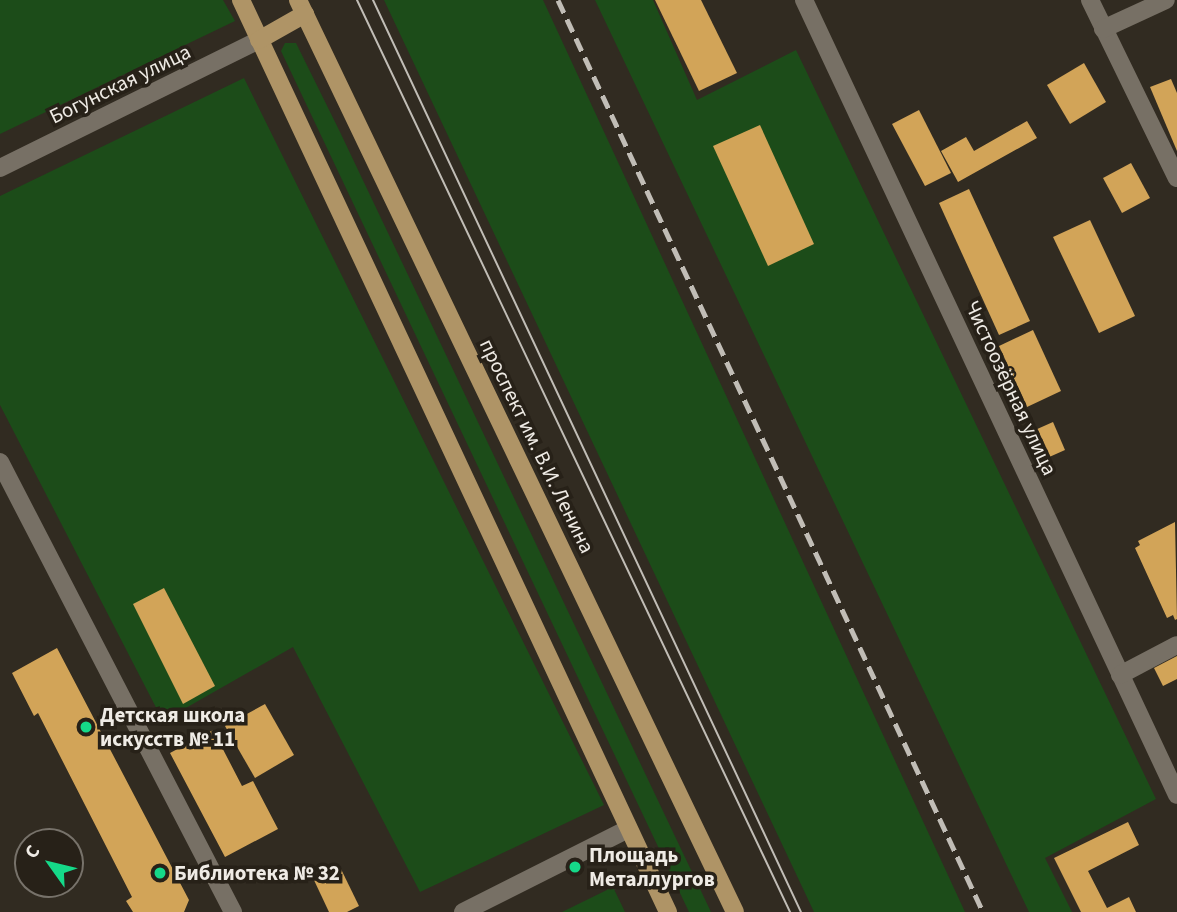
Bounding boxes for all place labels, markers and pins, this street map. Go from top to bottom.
place label: Детская школа искусств № 11 [100,702,245,752]
marker: Детская школа искусств № 11 [78,719,94,735]
place label: Площадь Металлургов [589,842,715,892]
marker: Площадь Металлургов [567,859,583,875]
place label: Библиотека № 32 [174,860,340,886]
marker: Библиотека № 32 [152,865,168,881]

